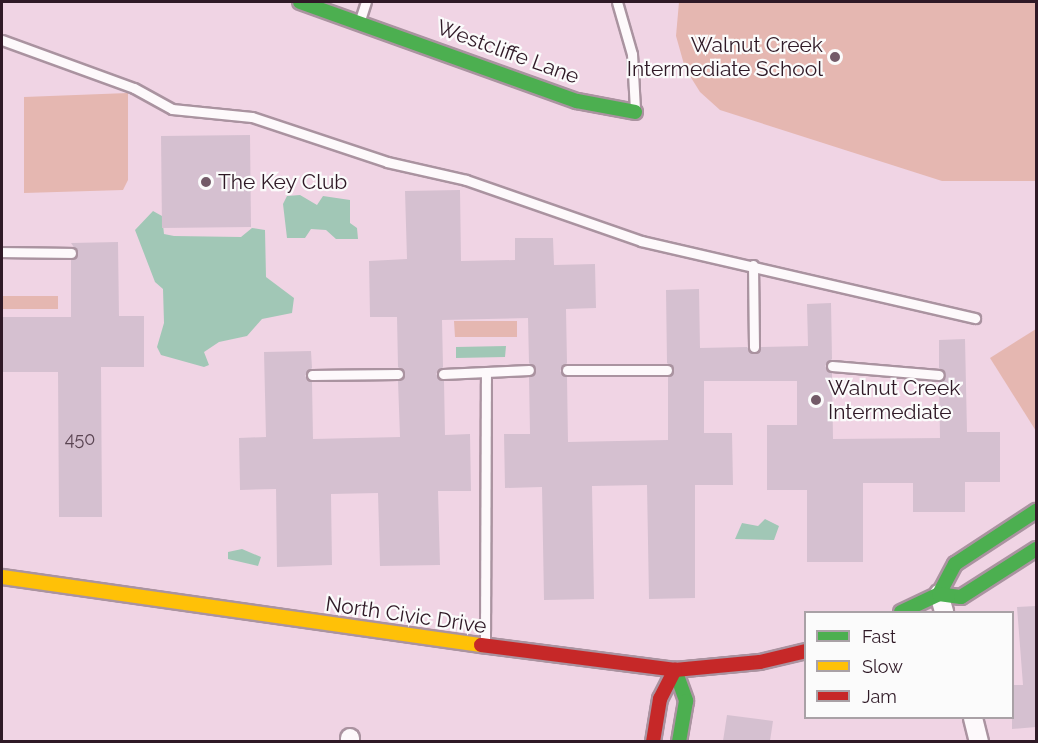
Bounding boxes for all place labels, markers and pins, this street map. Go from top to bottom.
place label: Walnut Creek Intermediate School [627,32,823,82]
marker: Walnut Creek Intermediate School [828,50,842,64]
place label: The Key Club [218,169,348,195]
marker: The Key Club [199,175,213,189]
place label: Walnut Creek Intermediate [828,375,960,425]
marker: Walnut Creek Intermediate [809,393,823,407]

